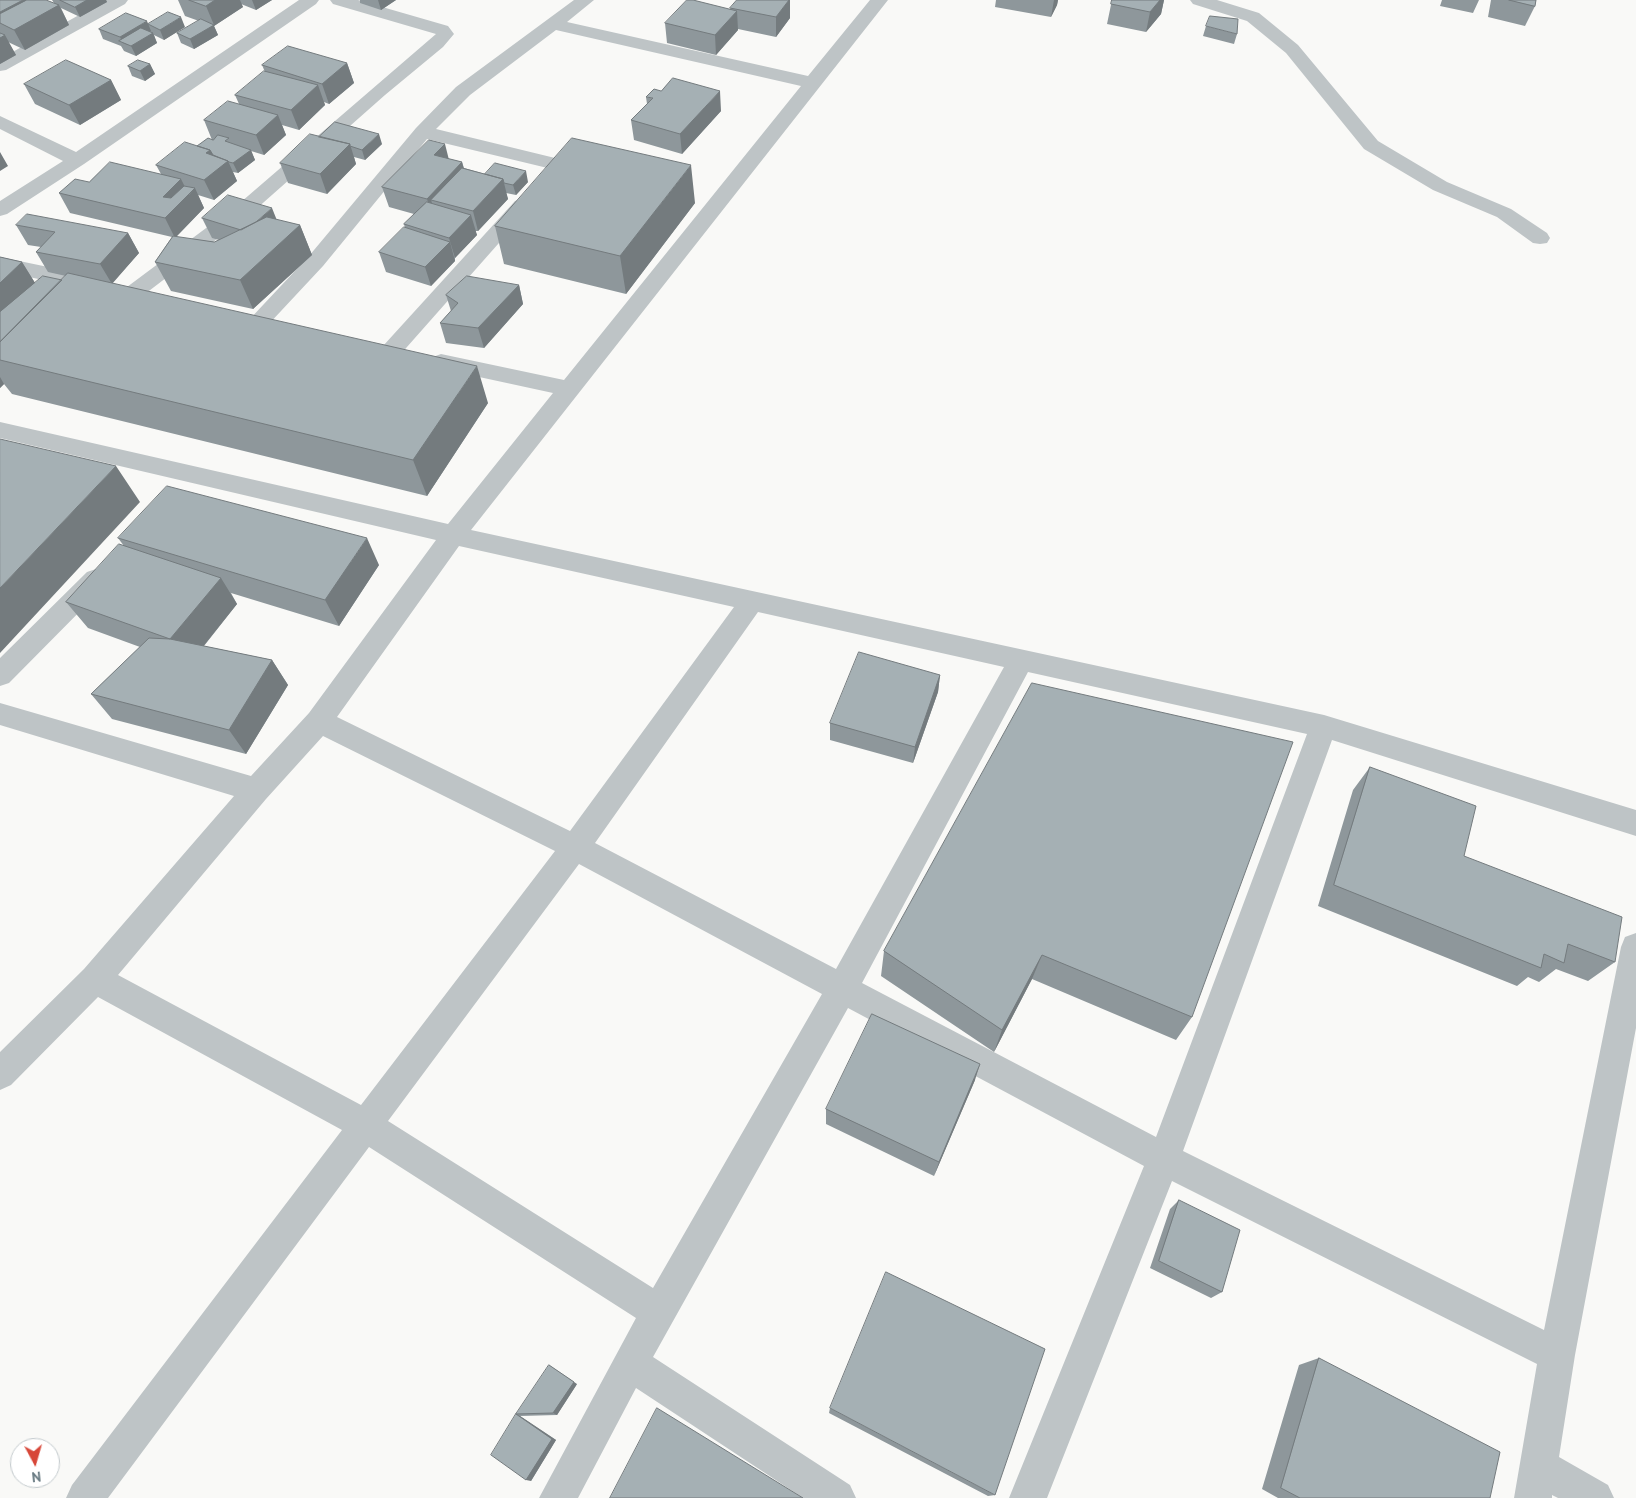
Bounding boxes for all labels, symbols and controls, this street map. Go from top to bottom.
north arrow [10,1438,60,1488]
text: N [31,1467,42,1486]

